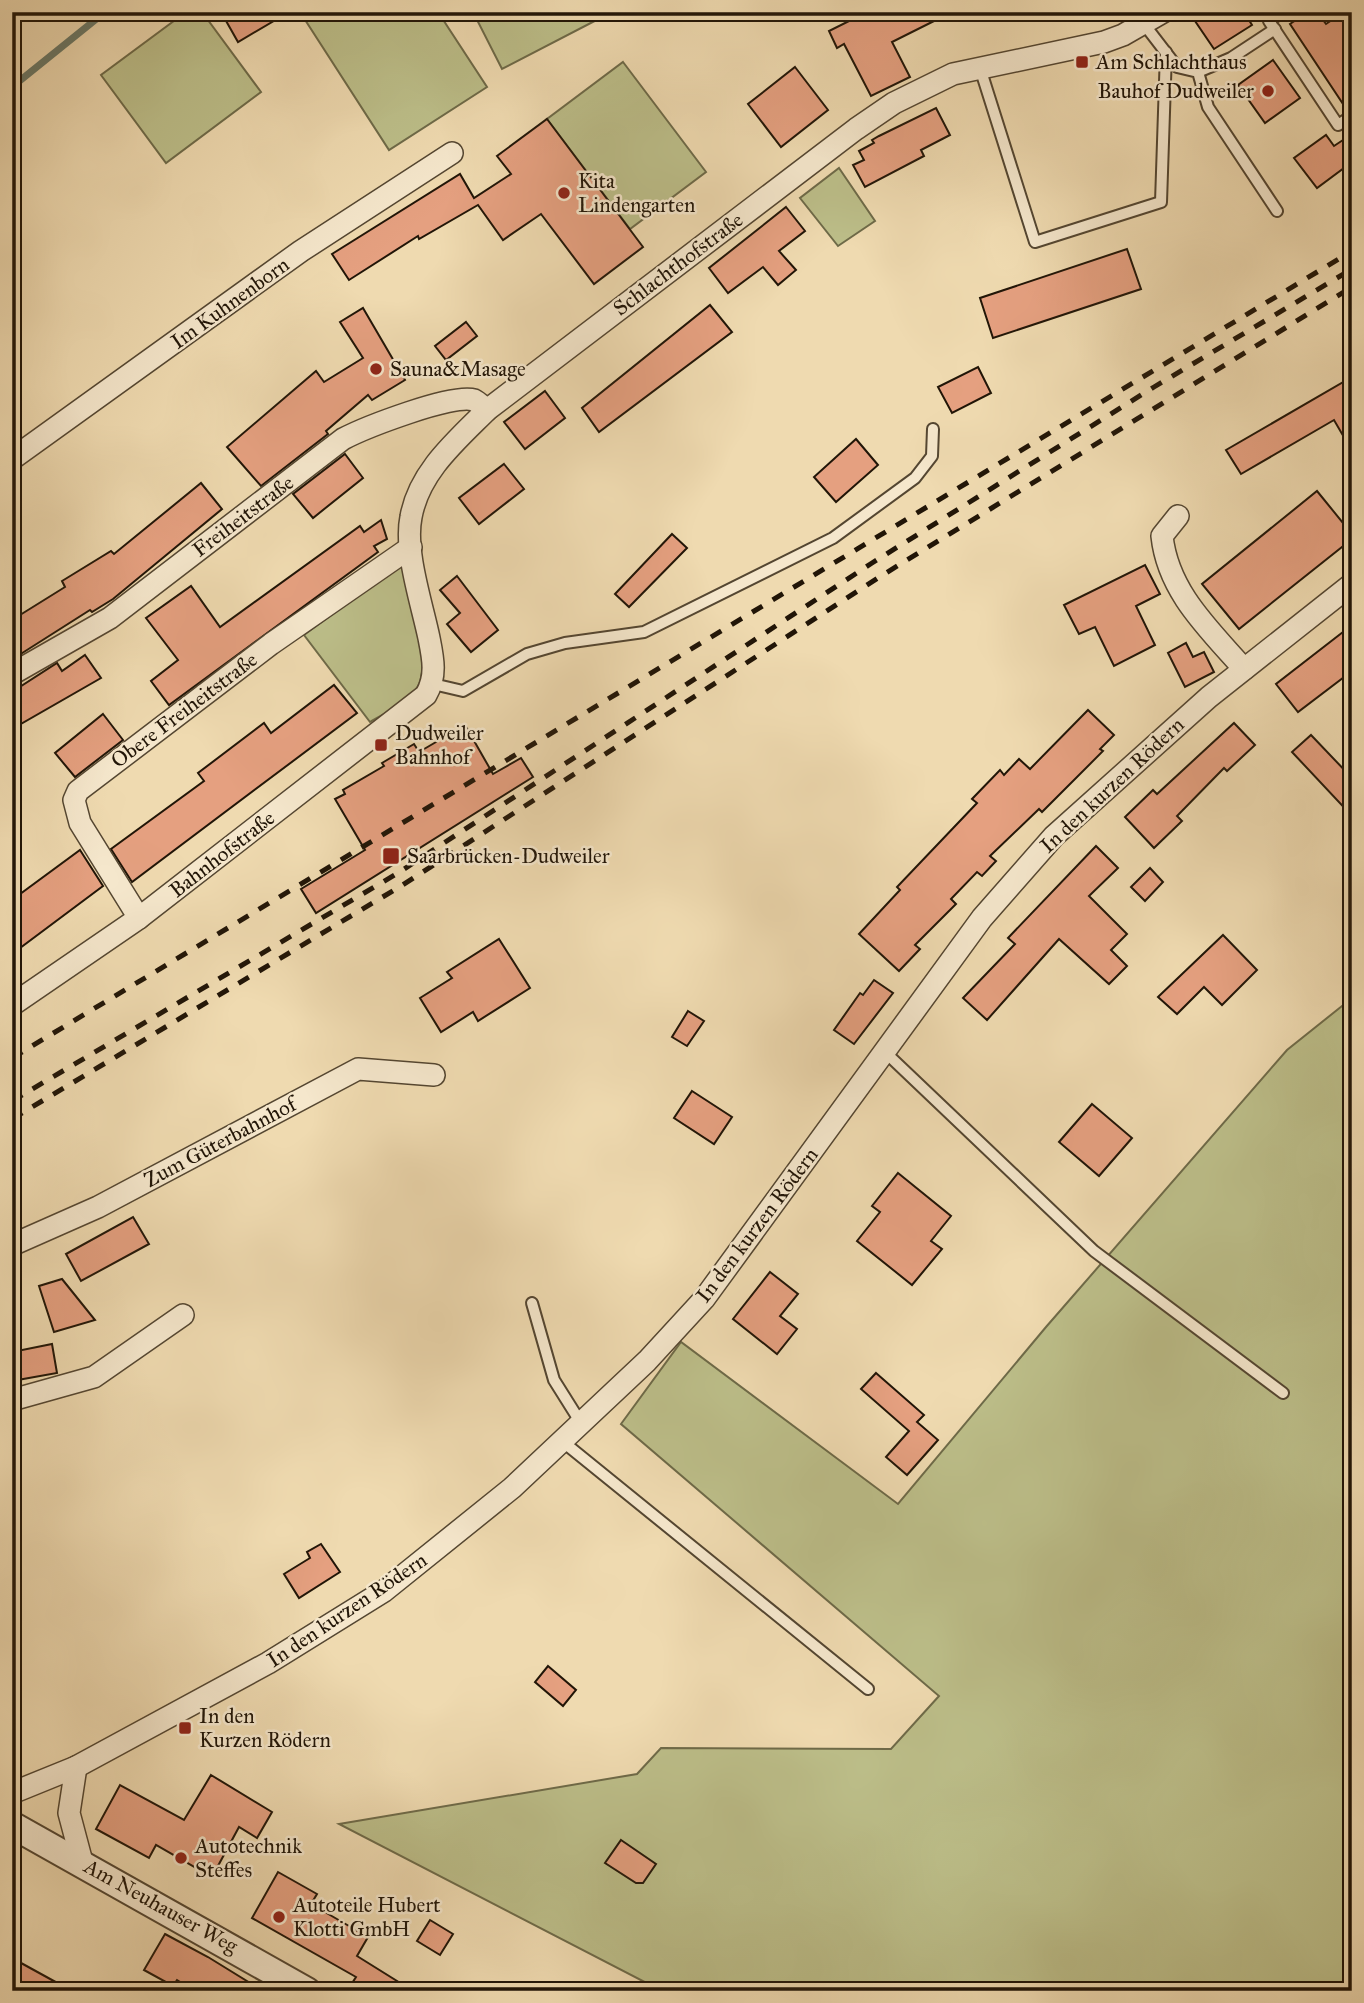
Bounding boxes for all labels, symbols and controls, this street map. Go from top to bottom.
place label: Am Schlachthaus [1095,49,1247,75]
marker: Am Schlachthaus [1074,54,1090,70]
place label: Bauhof Dudweiler [1098,78,1254,104]
marker: Bauhof Dudweiler [1260,83,1276,99]
place label: Kita Lindengarten [578,168,695,218]
marker: Kita Lindengarten [556,185,572,201]
street label: Schlachthofstraße [608,207,748,321]
street label: Im Kuhnenborn [166,251,294,355]
place label: Sauna&Masage [390,356,526,382]
marker: Sauna&Masage [368,361,384,377]
street label: Freiheitstraße [187,469,299,563]
street label: Obere Freiheitstraße [106,646,262,773]
street label: In den kurzen Rödern [1035,712,1189,858]
place label: Dudweiler Bahnhof [395,720,484,770]
marker: Dudweiler Bahnhof [373,737,389,753]
street label: Bahnhofstraße [164,805,280,903]
place label: Saarbrücken-Dudweiler [407,843,610,869]
marker: Saarbrücken-Dudweiler [381,846,401,866]
street label: Zum Güterbahnhof [140,1090,303,1193]
street label: In den kurzen Rödern [690,1142,824,1308]
street label: In den kurzen Rödern [262,1547,432,1673]
place label: In den Kurzen Rödern [199,1703,331,1753]
marker: In den Kurzen Rödern [177,1720,193,1736]
place label: Autotechnik Steffes [194,1833,302,1883]
marker: Autotechnik Steffes [173,1850,189,1866]
street label: Am Neuhauser Weg [79,1852,243,1959]
place label: Autoteile Hubert Klotti GmbH [292,1892,441,1942]
marker: Autoteile Hubert Klotti GmbH [271,1909,287,1925]

